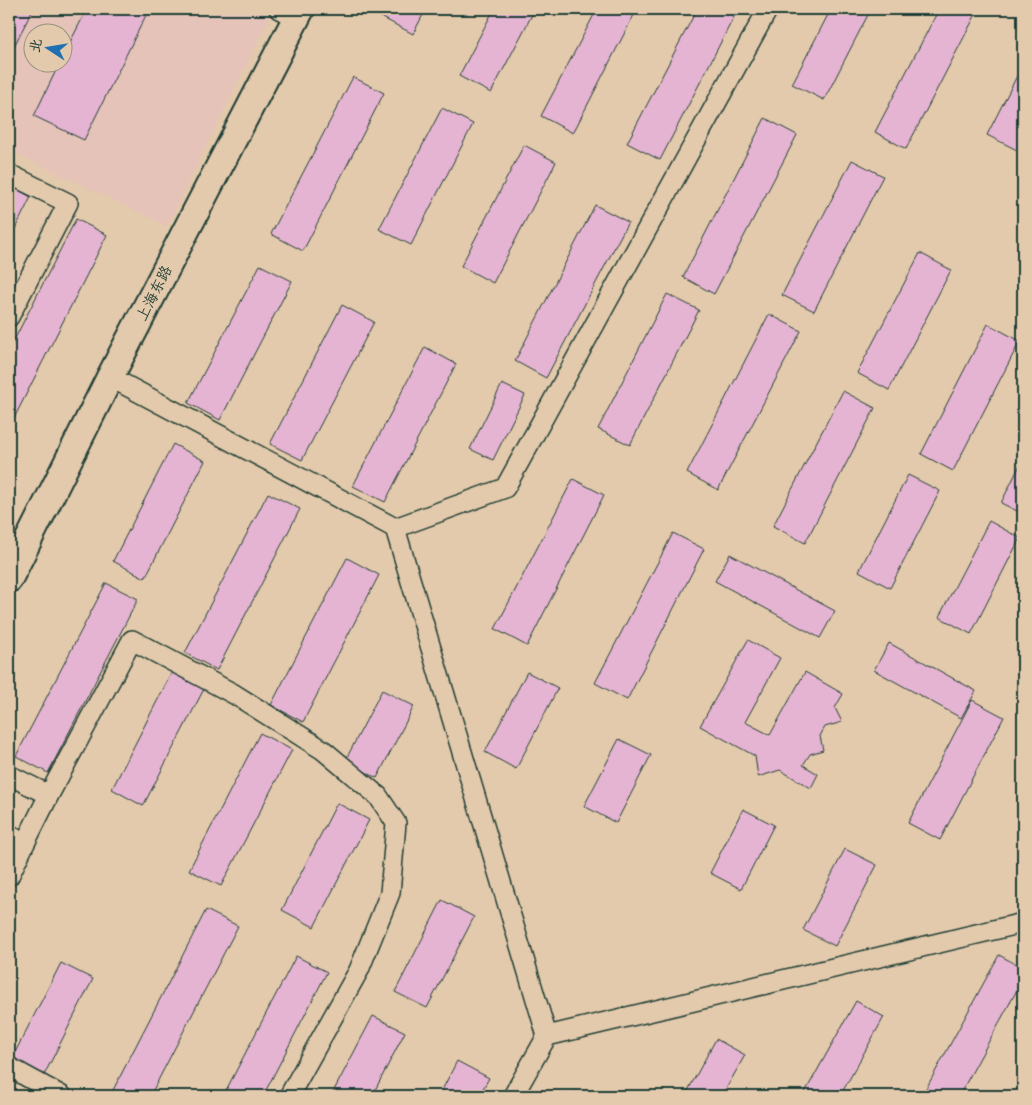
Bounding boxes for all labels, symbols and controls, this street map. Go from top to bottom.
north arrow [22,22,72,72]
text: 北 [26,37,46,54]
street label: 上海东路 [132,262,176,324]

